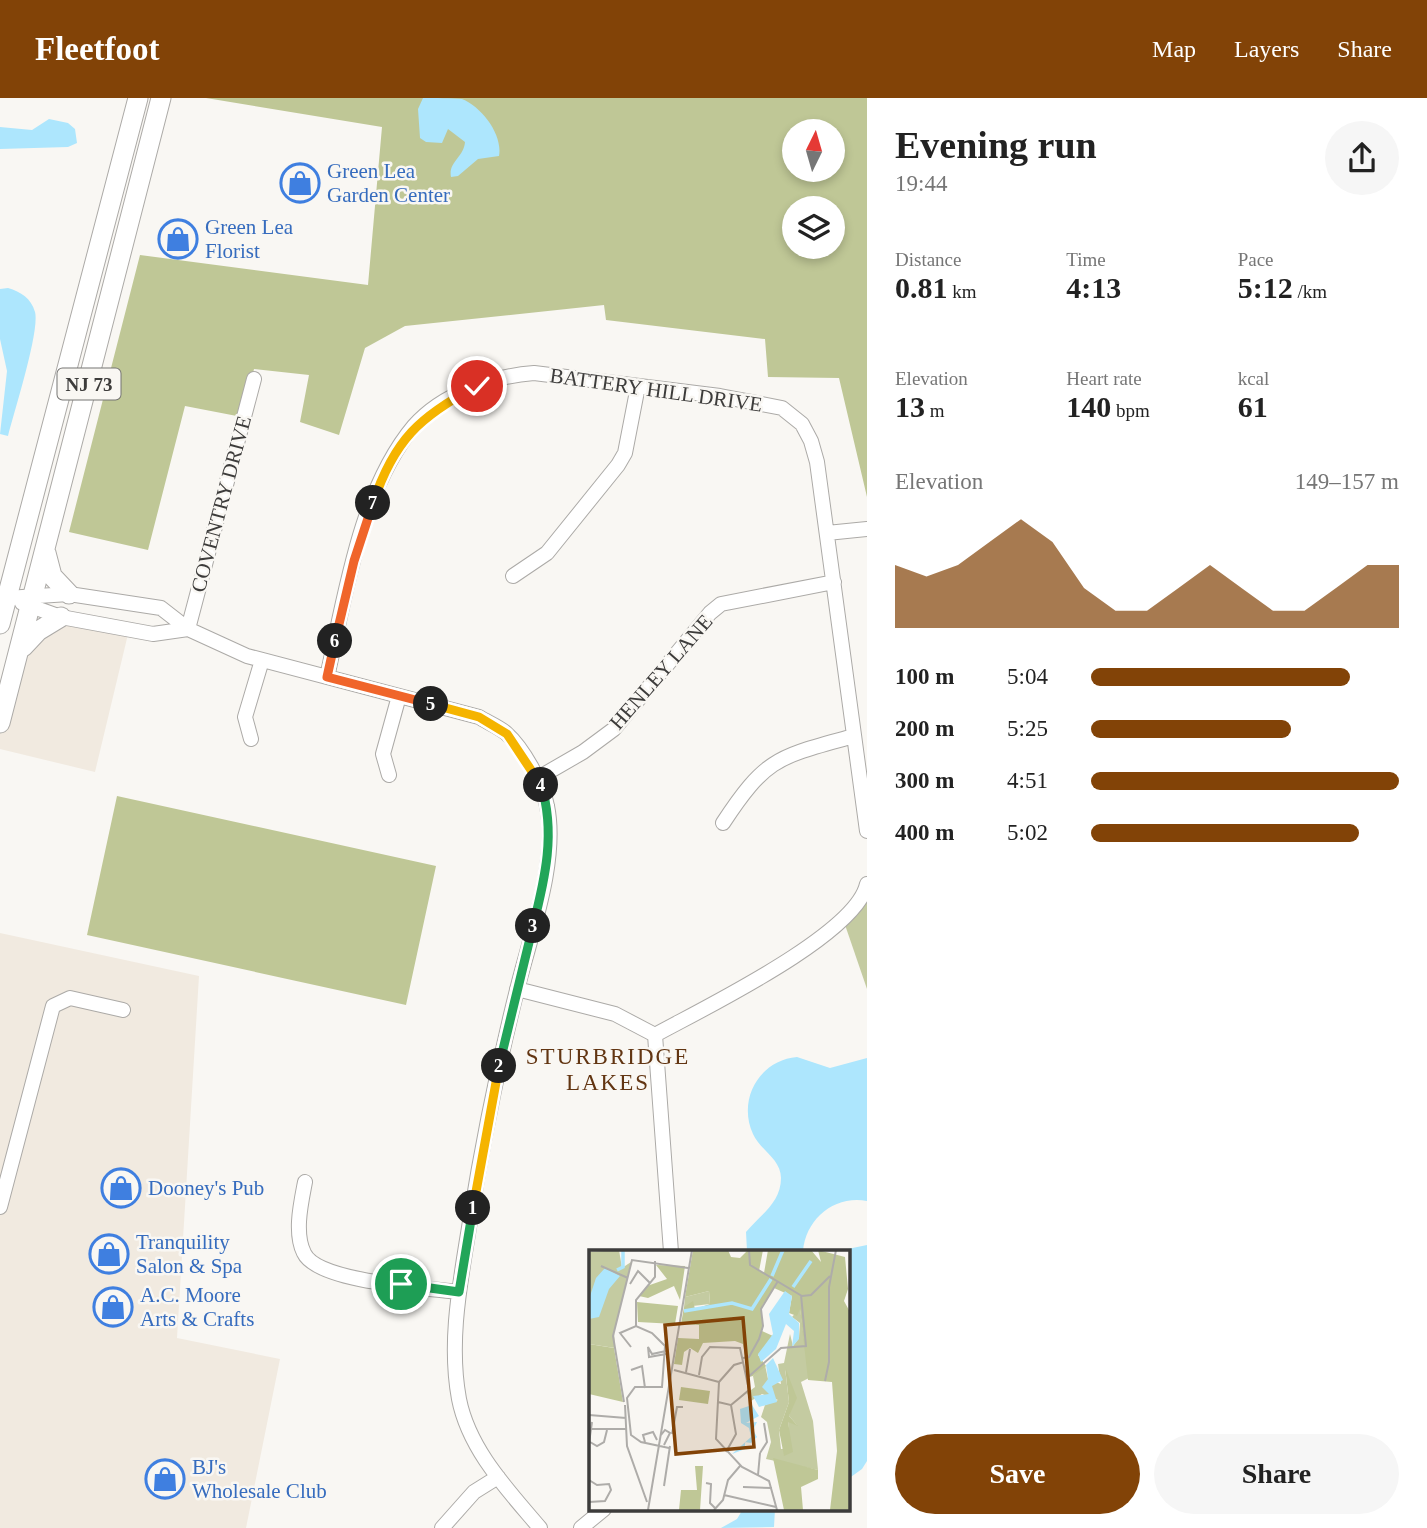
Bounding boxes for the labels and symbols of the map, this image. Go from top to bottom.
north arrow [782,119,845,182]
place label: Green Lea Garden Center [327,159,450,207]
shop icon: Green Lea Garden Center [279,162,321,204]
place label: Green Lea Florist [205,215,294,263]
shop icon: Green Lea Florist [157,218,199,260]
pin [447,356,507,416]
street label: BATTERY HILL DRIVE [548,363,764,417]
road number: NJ 73 [57,368,120,400]
street label: COVENTRY DRIVE [186,413,256,595]
pin: 7 [356,486,390,520]
street label: HENLEY LANE [605,610,717,734]
pin: 6 [318,624,352,658]
pin: 5 [414,686,448,722]
pin: 4 [524,768,558,802]
pin: 3 [516,908,550,944]
district label: STURBRIDGE LAKES [526,1044,690,1095]
pin: 2 [482,1048,516,1084]
shop icon: Dooney's Pub [100,1167,142,1209]
place label: Dooney's Pub [148,1176,264,1200]
pin: 1 [456,1190,490,1226]
place label: Tranquility Salon & Spa [136,1230,243,1278]
shop icon: Tranquility Salon & Spa [88,1233,130,1275]
inset map [589,1250,850,1510]
pin [371,1254,431,1314]
place label: A.C. Moore Arts & Crafts [140,1283,254,1331]
shop icon: A.C. Moore Arts & Crafts [92,1286,134,1328]
place label: BJ's Wholesale Club [192,1455,327,1503]
shop icon: BJ's Wholesale Club [144,1458,186,1500]

